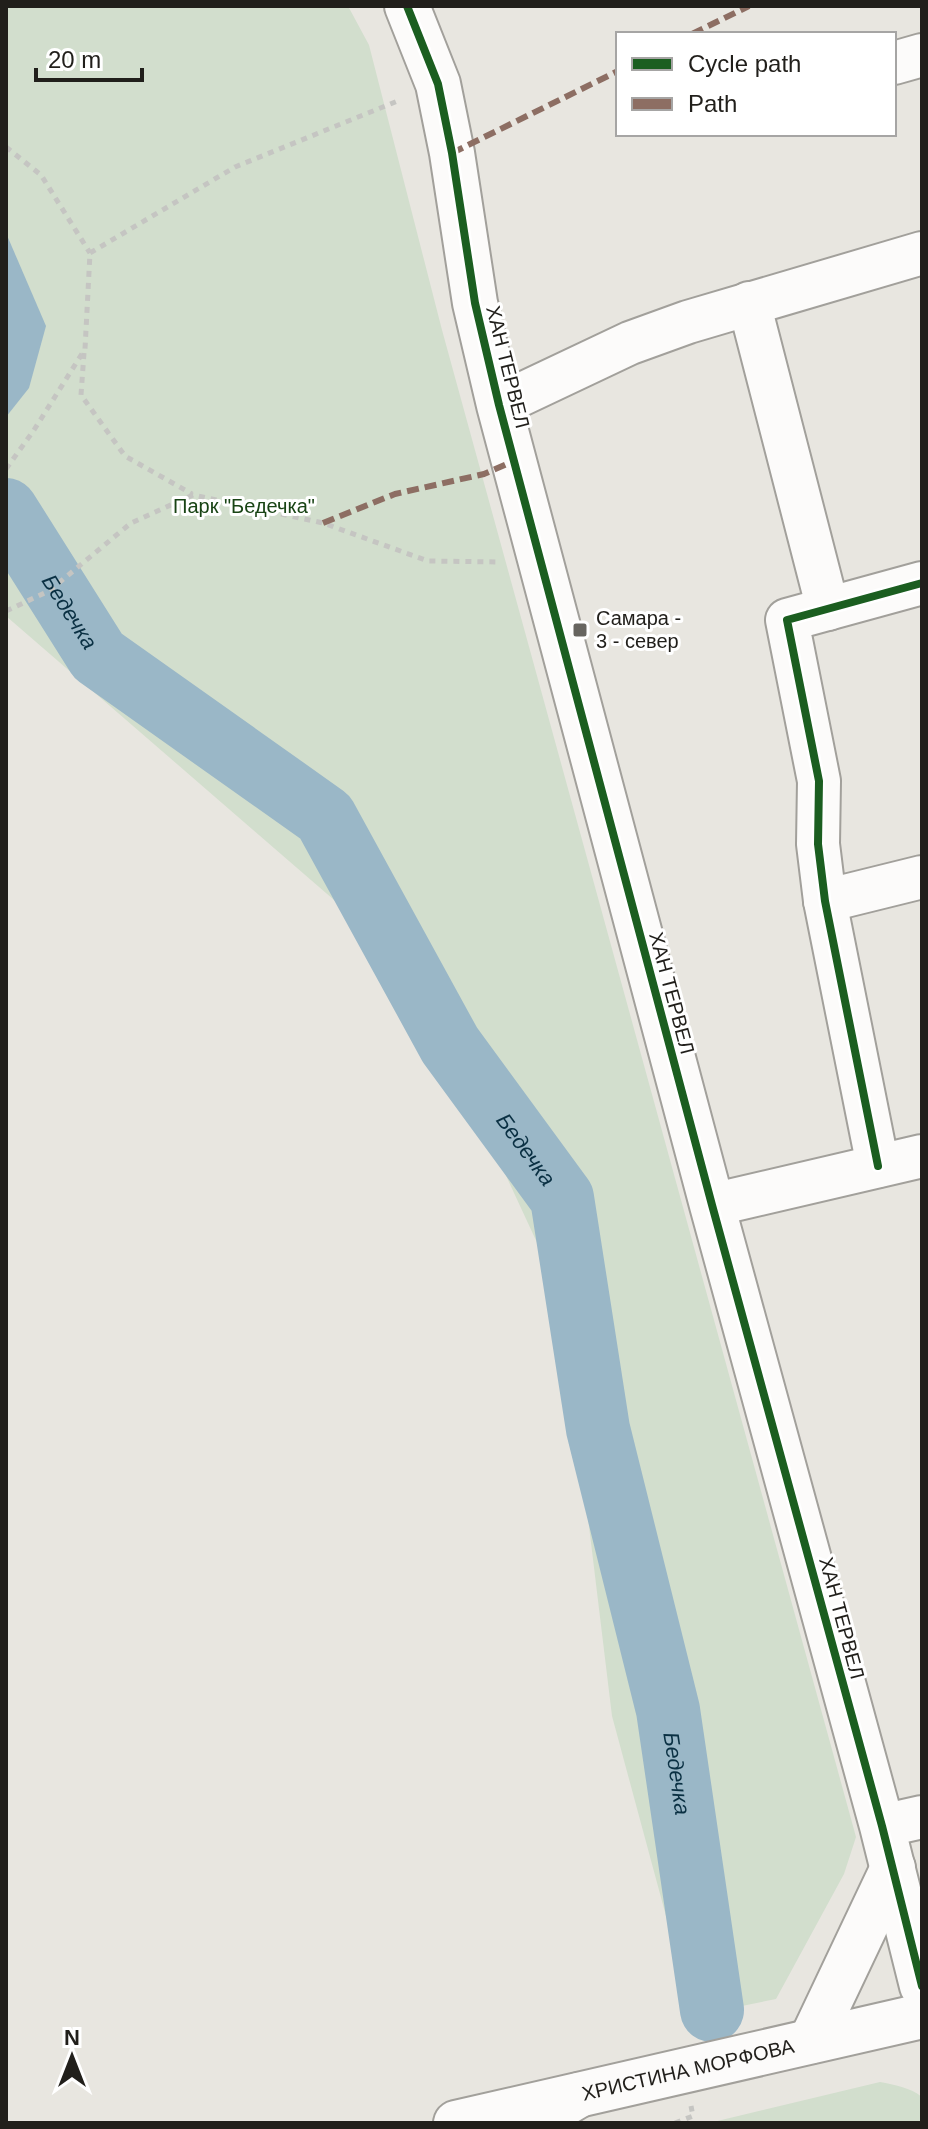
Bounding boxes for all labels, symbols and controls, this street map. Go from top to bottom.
scale bar [36,32,142,82]
legend [616,32,896,136]
text: 20 m [48,46,101,73]
text: Cycle path [688,50,801,77]
text: Path [688,90,737,117]
street label: ХАН ТЕРВЕЛ [482,304,534,430]
park label: Парк "Бедечка" [173,495,315,517]
water label: Бедечка [37,570,103,654]
place label: Самара - 3 - север [596,607,681,652]
marker: Самара - 3 - север [571,621,589,639]
street label: ХАН ТЕРВЕЛ [645,930,699,1056]
water label: Бедечка [492,1108,561,1190]
street label: ХАН ТЕРВЕЛ [815,1555,869,1681]
water label: Бедечка [659,1730,696,1817]
north arrow [32,2017,112,2097]
text: N [64,2025,80,2050]
street label: ХРИСТИНА МОРФОВА [580,2035,797,2105]

